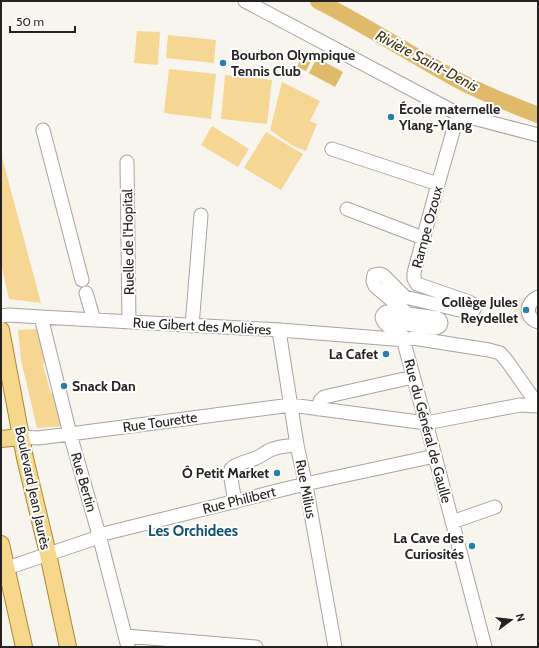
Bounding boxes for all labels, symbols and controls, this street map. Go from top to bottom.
scale bar [10,8,75,34]
text: 50 m [16,14,44,29]
water label: Rivière Saint-Denis [373,26,482,96]
place label: Bourbon Olympique Tennis Club [231,46,355,80]
marker: Bourbon Olympique Tennis Club [218,58,228,68]
place label: École maternelle Ylang-Ylang [398,100,500,134]
marker: École maternelle Ylang-Ylang [386,112,396,122]
street label: Rampe Ozoux [407,184,447,270]
street label: Ruelle de l'Hopital [118,188,138,295]
place label: Collège Jules Reydellet [442,293,518,327]
marker: Collège Jules Reydellet [521,305,531,315]
street label: Rue Gibert des Molières [132,313,272,339]
place label: La Cafet [329,345,378,363]
marker: La Cafet [381,349,391,359]
street label: Rue du Général de Gaulle [400,357,456,505]
place label: Snack Dan [72,377,136,395]
marker: Snack Dan [59,381,69,391]
street label: Rue Tourette [121,408,199,436]
street label: Boulevard Jean Jaurès [11,425,55,551]
street label: Rue Bertin [67,450,101,514]
street label: Rue Milius [291,458,321,520]
place label: Ô Petit Market [182,464,269,482]
marker: Ô Petit Market [272,468,282,478]
street label: Rue Philibert [201,482,278,518]
district label: Les Orchidees [148,522,238,540]
place label: La Cave des Curiosités [393,529,464,563]
marker: La Cave des Curiosités [467,541,477,551]
north arrow [491,600,531,640]
text: N [513,612,528,623]

